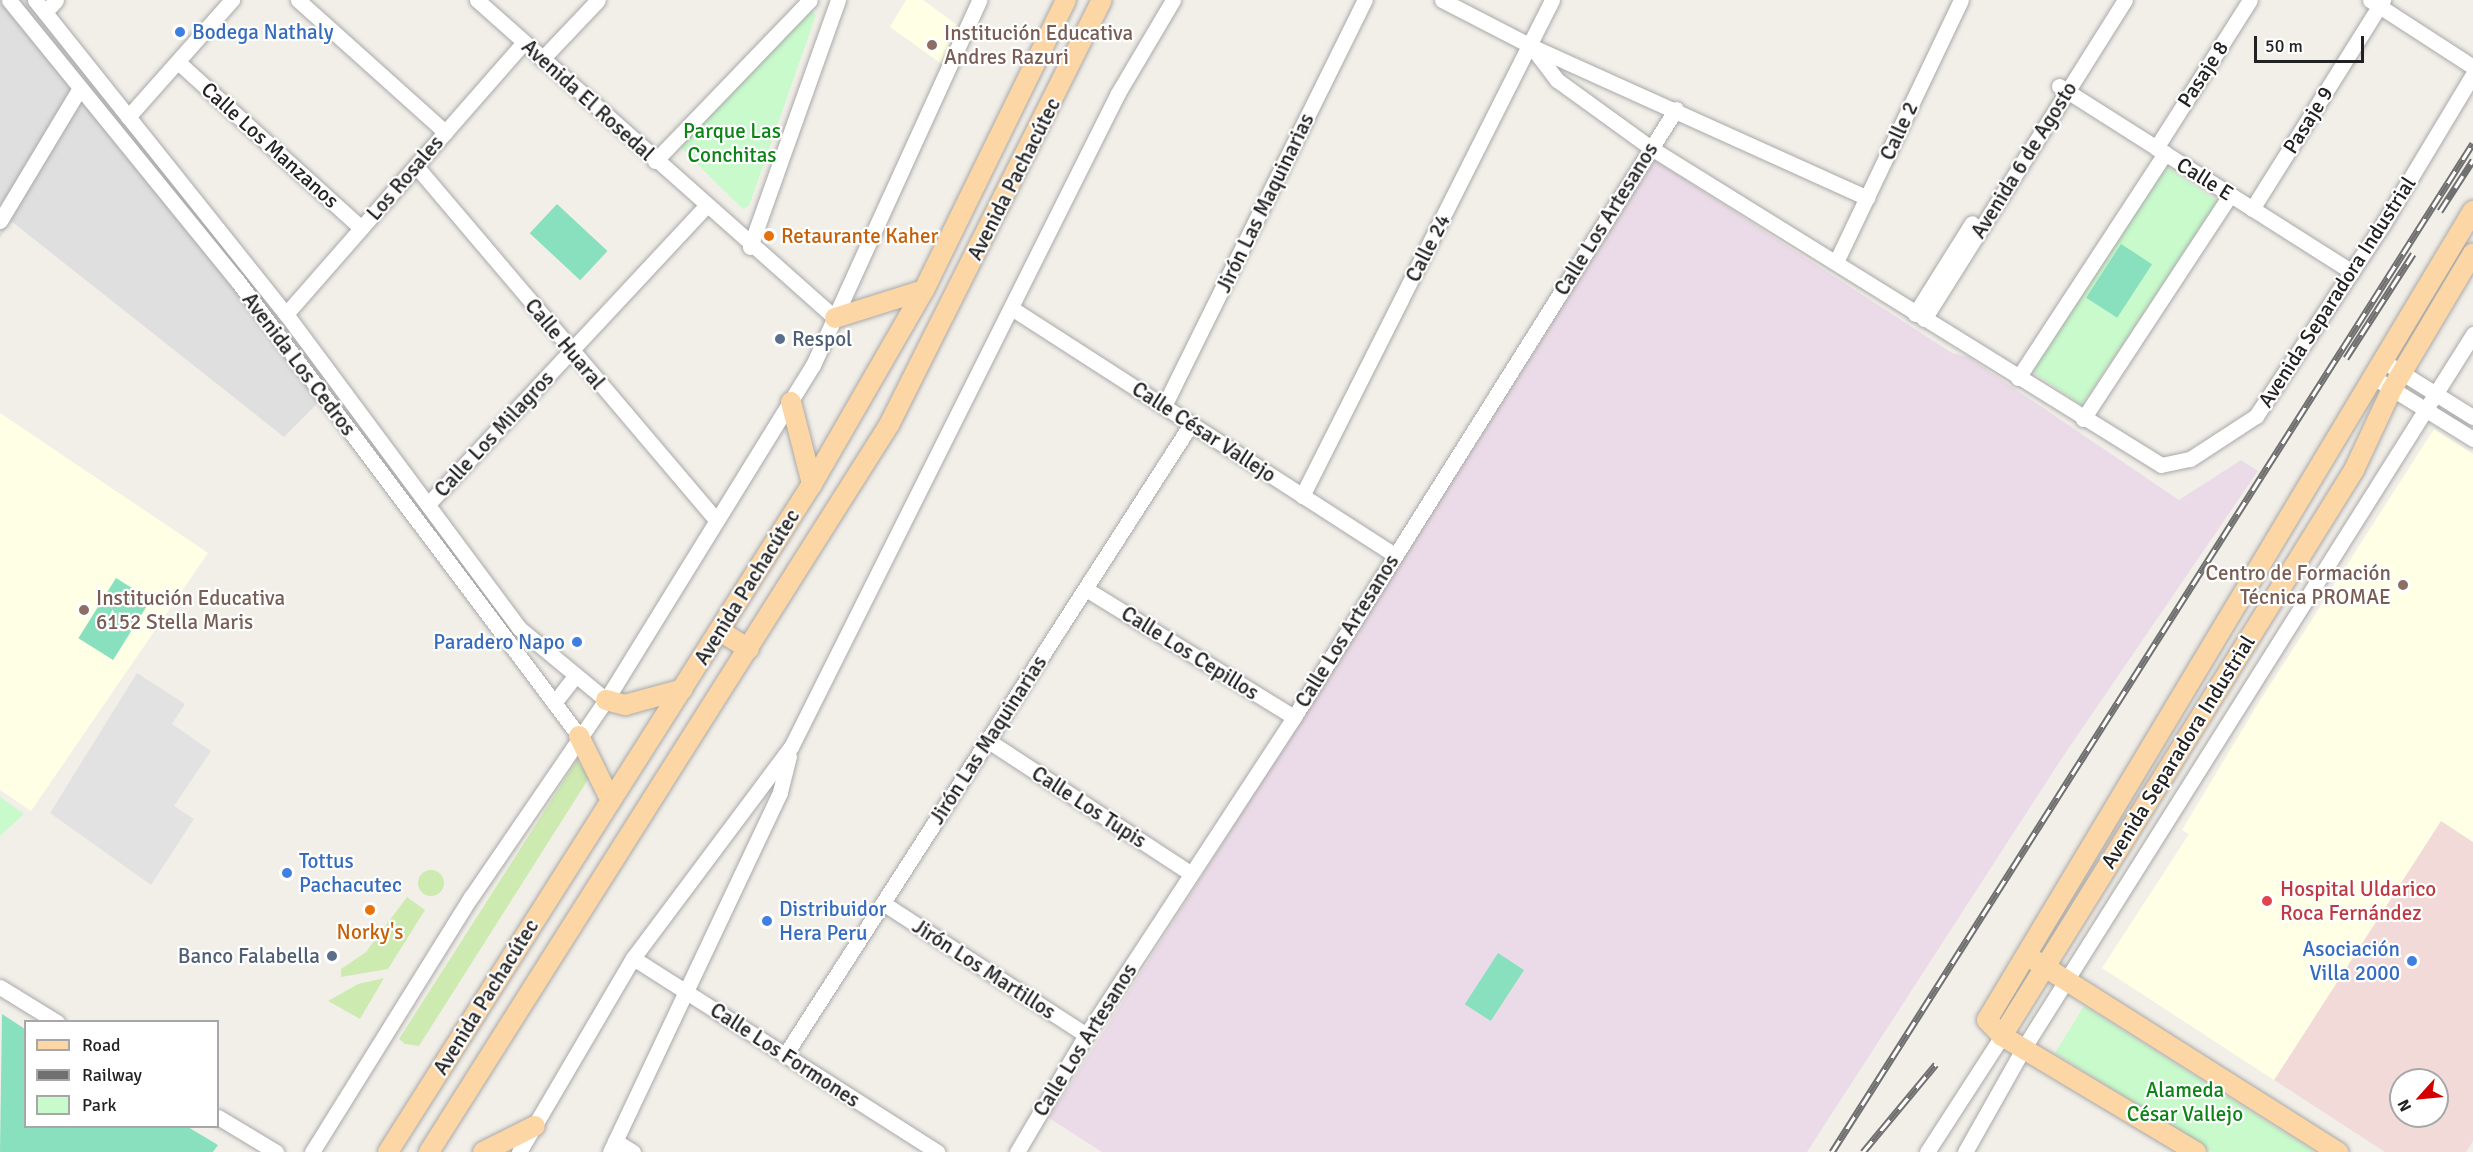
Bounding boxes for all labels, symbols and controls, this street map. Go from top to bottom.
place label: Bodega Nathaly [192,19,333,45]
place label: Institución Educativa Andres Razuri [944,20,1133,70]
scale bar [2257,24,2366,62]
marker: Bodega Nathaly [173,25,187,39]
street label: Avenida El Rosedal [517,34,659,166]
text: 50 m [2265,35,2303,57]
street label: Pasaje 8 [2172,36,2234,112]
marker: Institución Educativa Andres Razuri [925,38,939,52]
street label: Calle Los Manzanos [196,77,344,213]
street label: Avenida 6 de Agosto [1966,77,2082,243]
street label: Pasaje 9 [2278,82,2338,158]
street label: Avenida Pachacútec [962,94,1066,264]
street label: Calle 2 [1875,98,1923,164]
street label: Jirón Las Maquinarias [1211,109,1319,297]
park label: Parque Las Conchitas [683,118,781,168]
street label: Los Rosales [361,131,449,225]
street label: Calle Los Artesanos [1549,138,1663,300]
street label: Calle E [2172,152,2238,206]
street label: Avenida Separadora Industrial [2253,172,2421,412]
street label: Calle 24 [1400,210,1456,286]
place label: Retaurante Kaher [781,223,938,249]
marker: Retaurante Kaher [762,229,776,243]
street label: Avenida Los Cedros [237,288,361,440]
street label: Calle Huaral [520,293,610,395]
place label: Respol [792,326,852,352]
marker: Respol [773,332,787,346]
street label: Calle Los Milagros [429,366,559,502]
street label: Calle César Vallejo [1127,376,1281,488]
street label: Avenida Pachacútec [689,505,805,669]
street label: Calle Los Artesanos [1290,550,1404,712]
place label: Centro de Formación Técnica PROMAE [2206,560,2391,610]
marker: Centro de Formación Técnica PROMAE [2396,578,2410,592]
place label: Institución Educativa 6152 Stella Maris [96,585,285,635]
street label: Calle Los Cepillos [1117,601,1263,705]
marker: Institución Educativa 6152 Stella Maris [77,603,91,617]
place label: Paradero Napo [433,629,565,655]
street label: Avenida Separadora Industrial [2096,631,2260,873]
marker: Paradero Napo [570,635,584,649]
street label: Jirón Las Maquinarias [924,651,1052,829]
street label: Calle Los Tupis [1027,761,1151,853]
place label: Tottus Pachacutec [299,848,402,898]
marker: Tottus Pachacutec [280,866,294,880]
place label: Hospital Uldarico Roca Fernández [2280,876,2436,926]
marker: Hospital Uldarico Roca Fernández [2258,892,2276,910]
place label: Distribuidor Hera Peru [779,896,887,946]
marker: Norky's [363,903,377,917]
street label: Jirón Los Martillos [908,913,1060,1025]
marker: Distribuidor Hera Peru [760,914,774,928]
street label: Avenida Pachacútec [428,915,544,1079]
place label: Norky's [337,919,403,945]
place label: Asociación Villa 2000 [2303,936,2400,986]
place label: Banco Falabella [178,943,320,969]
marker: Banco Falabella [325,949,339,963]
marker: Asociación Villa 2000 [2405,954,2419,968]
street label: Calle Los Artesanos [1028,959,1142,1121]
street label: Calle Los Formones [706,997,864,1113]
legend [24,1020,219,1128]
text: Road [82,1034,121,1056]
text: Railway [82,1064,142,1086]
north arrow [2389,1068,2449,1128]
park label: Alameda César Vallejo [2127,1077,2243,1127]
text: Park [82,1094,117,1116]
text: N [2393,1096,2416,1115]

